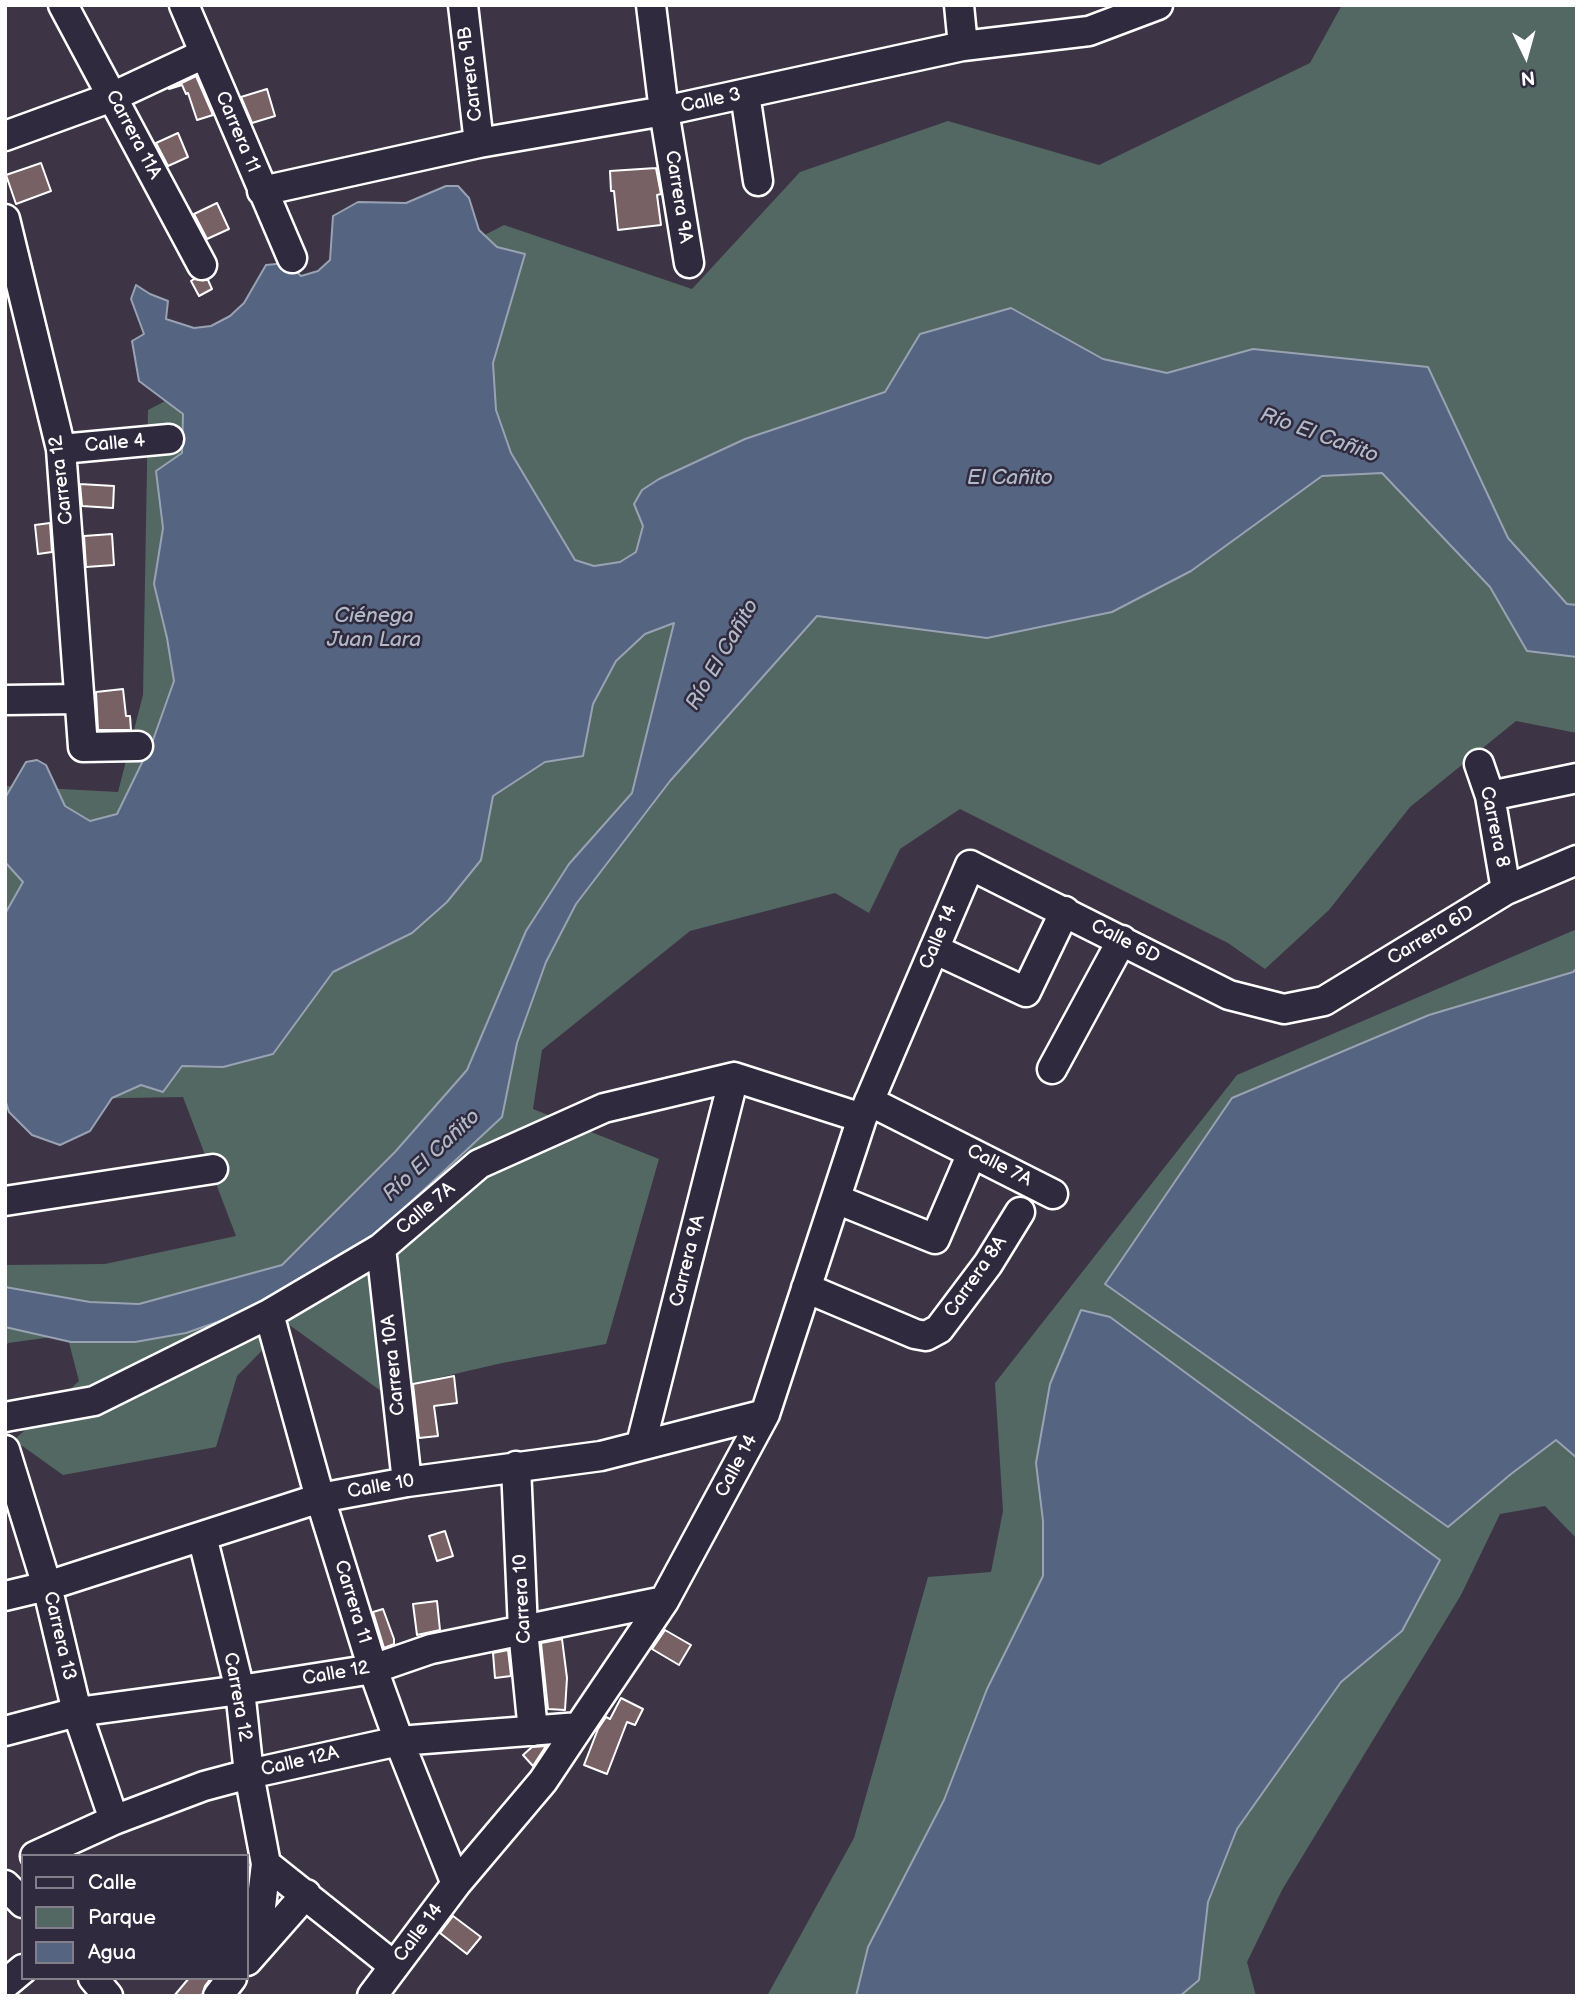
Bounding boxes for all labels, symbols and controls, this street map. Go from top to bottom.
north arrow [1491,21,1561,91]
street label: Carrera 9B [454,25,488,123]
text: N [1520,65,1536,89]
street label: Calle 3 [679,84,743,118]
street label: Carrera 11A [100,87,166,183]
street label: Carrera 11 [210,88,264,176]
street label: Carrera 9A [659,149,697,245]
water label: Río El Cañito [1257,403,1381,469]
street label: Calle 4 [84,430,146,458]
street label: Carrera 12 [45,434,79,526]
water label: El Cañito [967,466,1053,492]
water label: Río El Cañito [681,595,765,715]
water label: Ciénega Juan Lara [327,604,421,654]
street label: Carrera 8 [1474,784,1514,870]
street label: Calle 14 [915,901,963,973]
street label: Carrera 6D [1384,901,1478,971]
street label: Calle 6D [1087,915,1163,969]
water label: Río El Cañito [378,1105,486,1207]
street label: Calle 7A [963,1140,1035,1192]
street label: Calle 7A [392,1178,460,1240]
street label: Carrera 9A [666,1213,710,1309]
street label: Carrera 8A [940,1232,1012,1322]
street label: Carrera 10A [377,1313,411,1417]
street label: Calle 14 [711,1431,763,1501]
street label: Calle 10 [346,1470,416,1504]
street label: Carrera 10 [509,1554,537,1644]
street label: Carrera 11 [329,1558,375,1646]
street label: Carrera 13 [38,1589,80,1683]
street label: Carrera 12 [218,1651,256,1743]
street label: Calle 12 [301,1657,371,1691]
street label: Calle 12A [259,1742,341,1782]
legend [21,1854,248,1980]
text: Calle [88,1870,137,1895]
street label: Calle 14 [389,1899,449,1967]
text: Parque [88,1905,156,1930]
text: Agua [88,1940,136,1965]

